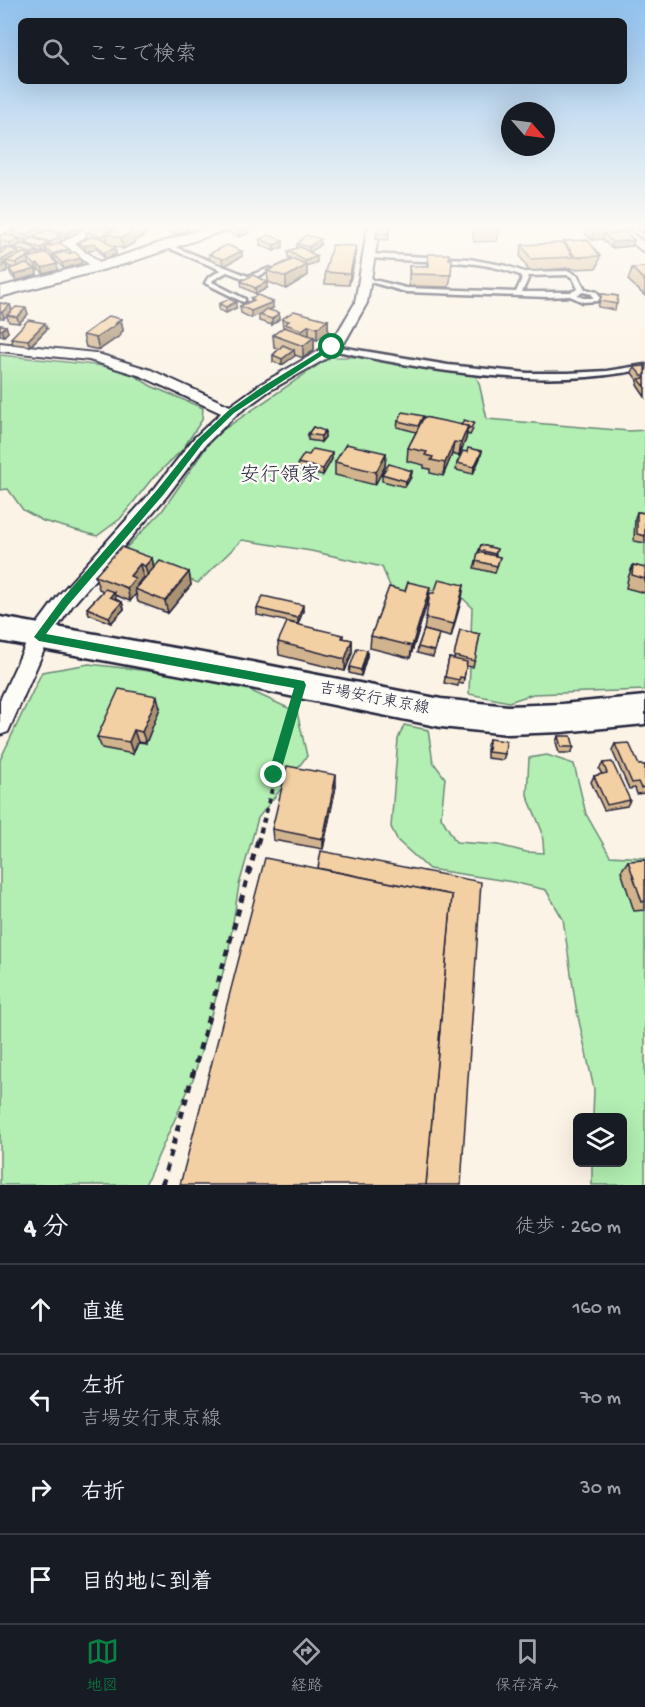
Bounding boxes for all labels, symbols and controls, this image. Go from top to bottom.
search box [18,18,627,84]
icon: search [39,35,72,68]
text: ここで検索 [87,43,197,69]
north arrow [501,102,555,156]
route start [318,333,344,359]
district label: 安行領家 [240,464,320,488]
street label: 吉場安行東京線 [317,678,431,720]
route end [260,761,286,787]
map controls [573,1113,627,1167]
button: layers [573,1113,627,1167]
text: 4 分 [24,1214,68,1245]
text: 徒歩 · 260 m [515,1217,621,1240]
icon: ahead [24,1293,57,1326]
text: 160 m [572,1298,621,1321]
text: 直進 [81,1301,125,1327]
text: 左折 [81,1375,125,1401]
icon: left [24,1383,57,1416]
text: 70 m [580,1388,621,1411]
text: 吉場安行東京線 [81,1409,221,1432]
icon: right [24,1473,57,1506]
text: 30 m [580,1478,621,1501]
text: 右折 [81,1481,125,1507]
icon: arrive [24,1563,57,1596]
text: 目的地に到着 [81,1571,213,1597]
tab: 地図 [86,1635,119,1697]
tab: 経路 [290,1635,323,1697]
tab: 保存済み [495,1635,559,1697]

